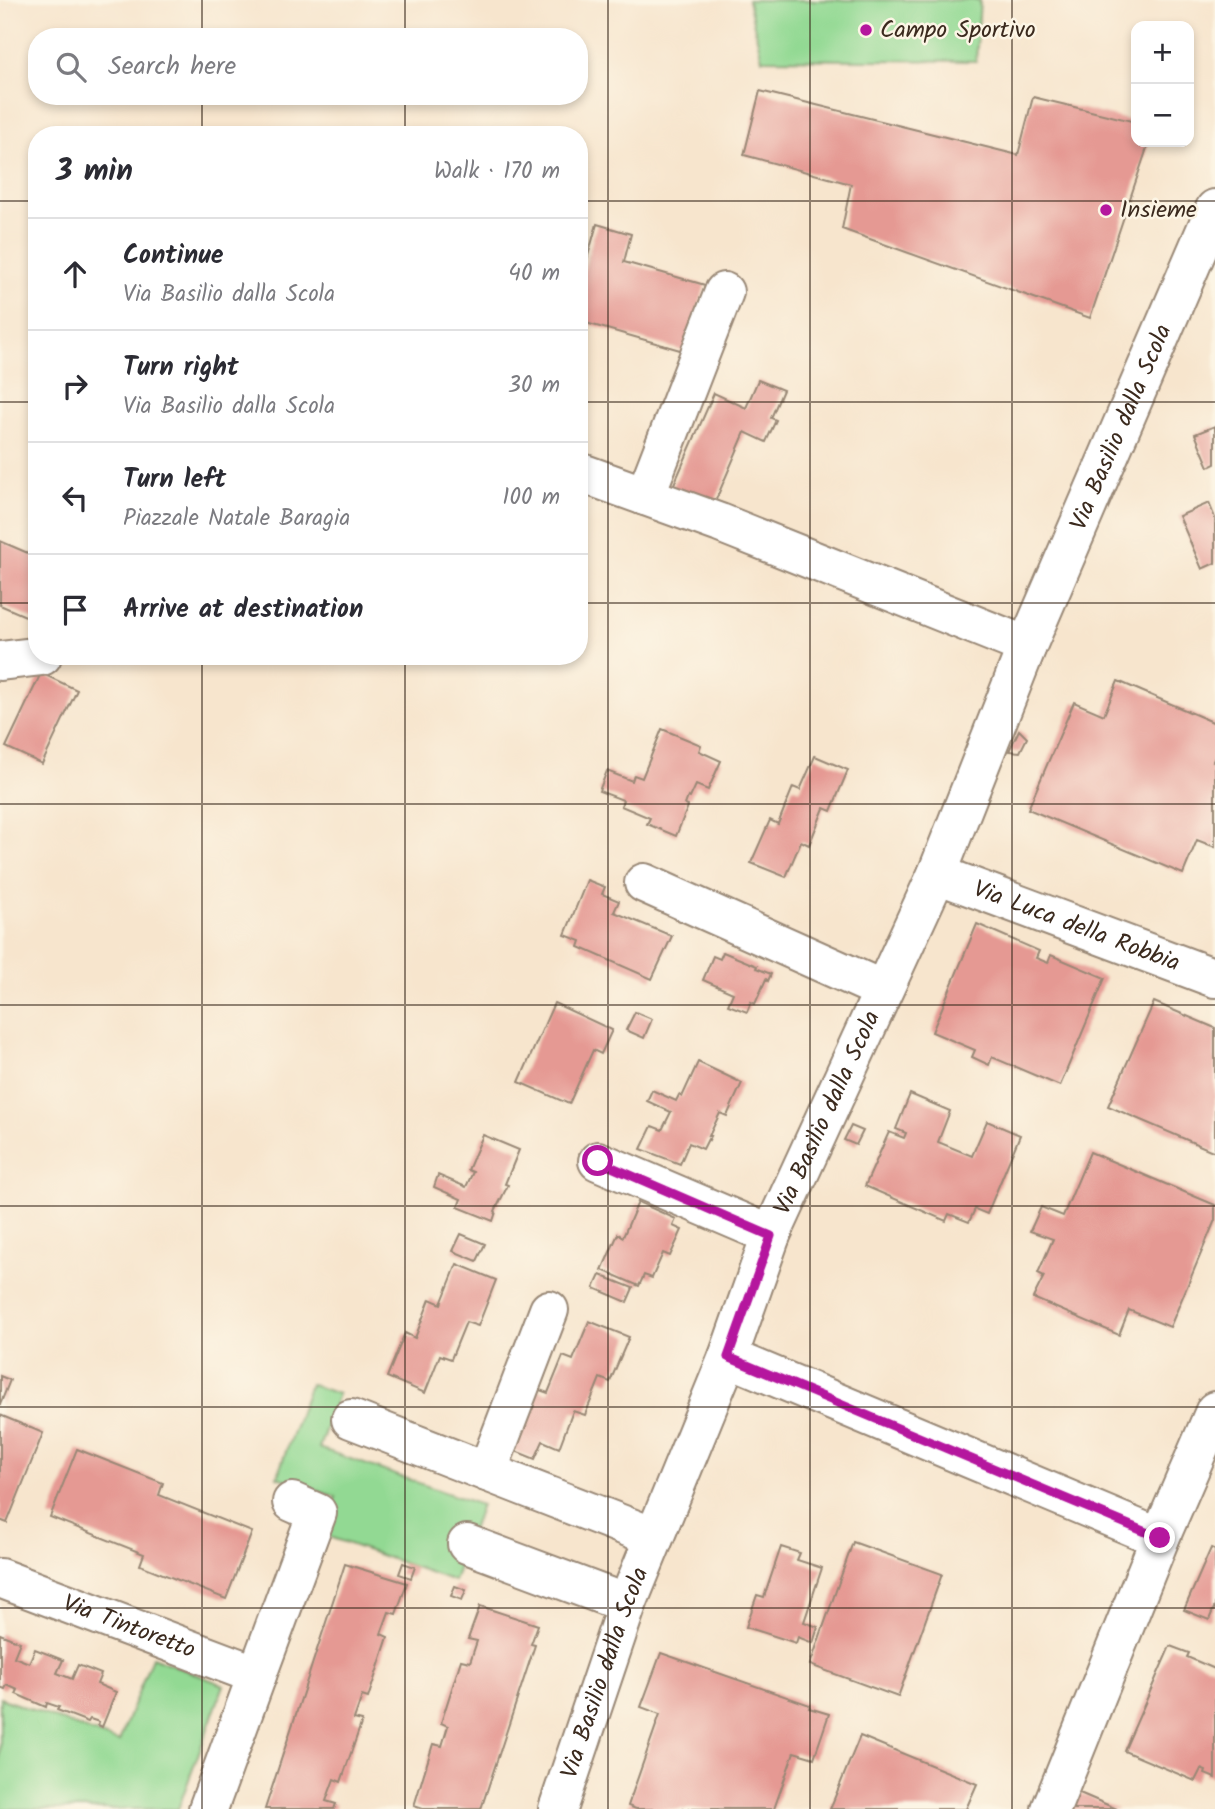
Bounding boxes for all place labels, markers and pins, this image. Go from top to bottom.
place label: Campo Sportivo [880,11,1036,50]
marker: Campo Sportivo [858,22,874,38]
place label: Insieme [1120,191,1197,230]
marker: Insieme [1098,202,1114,218]

